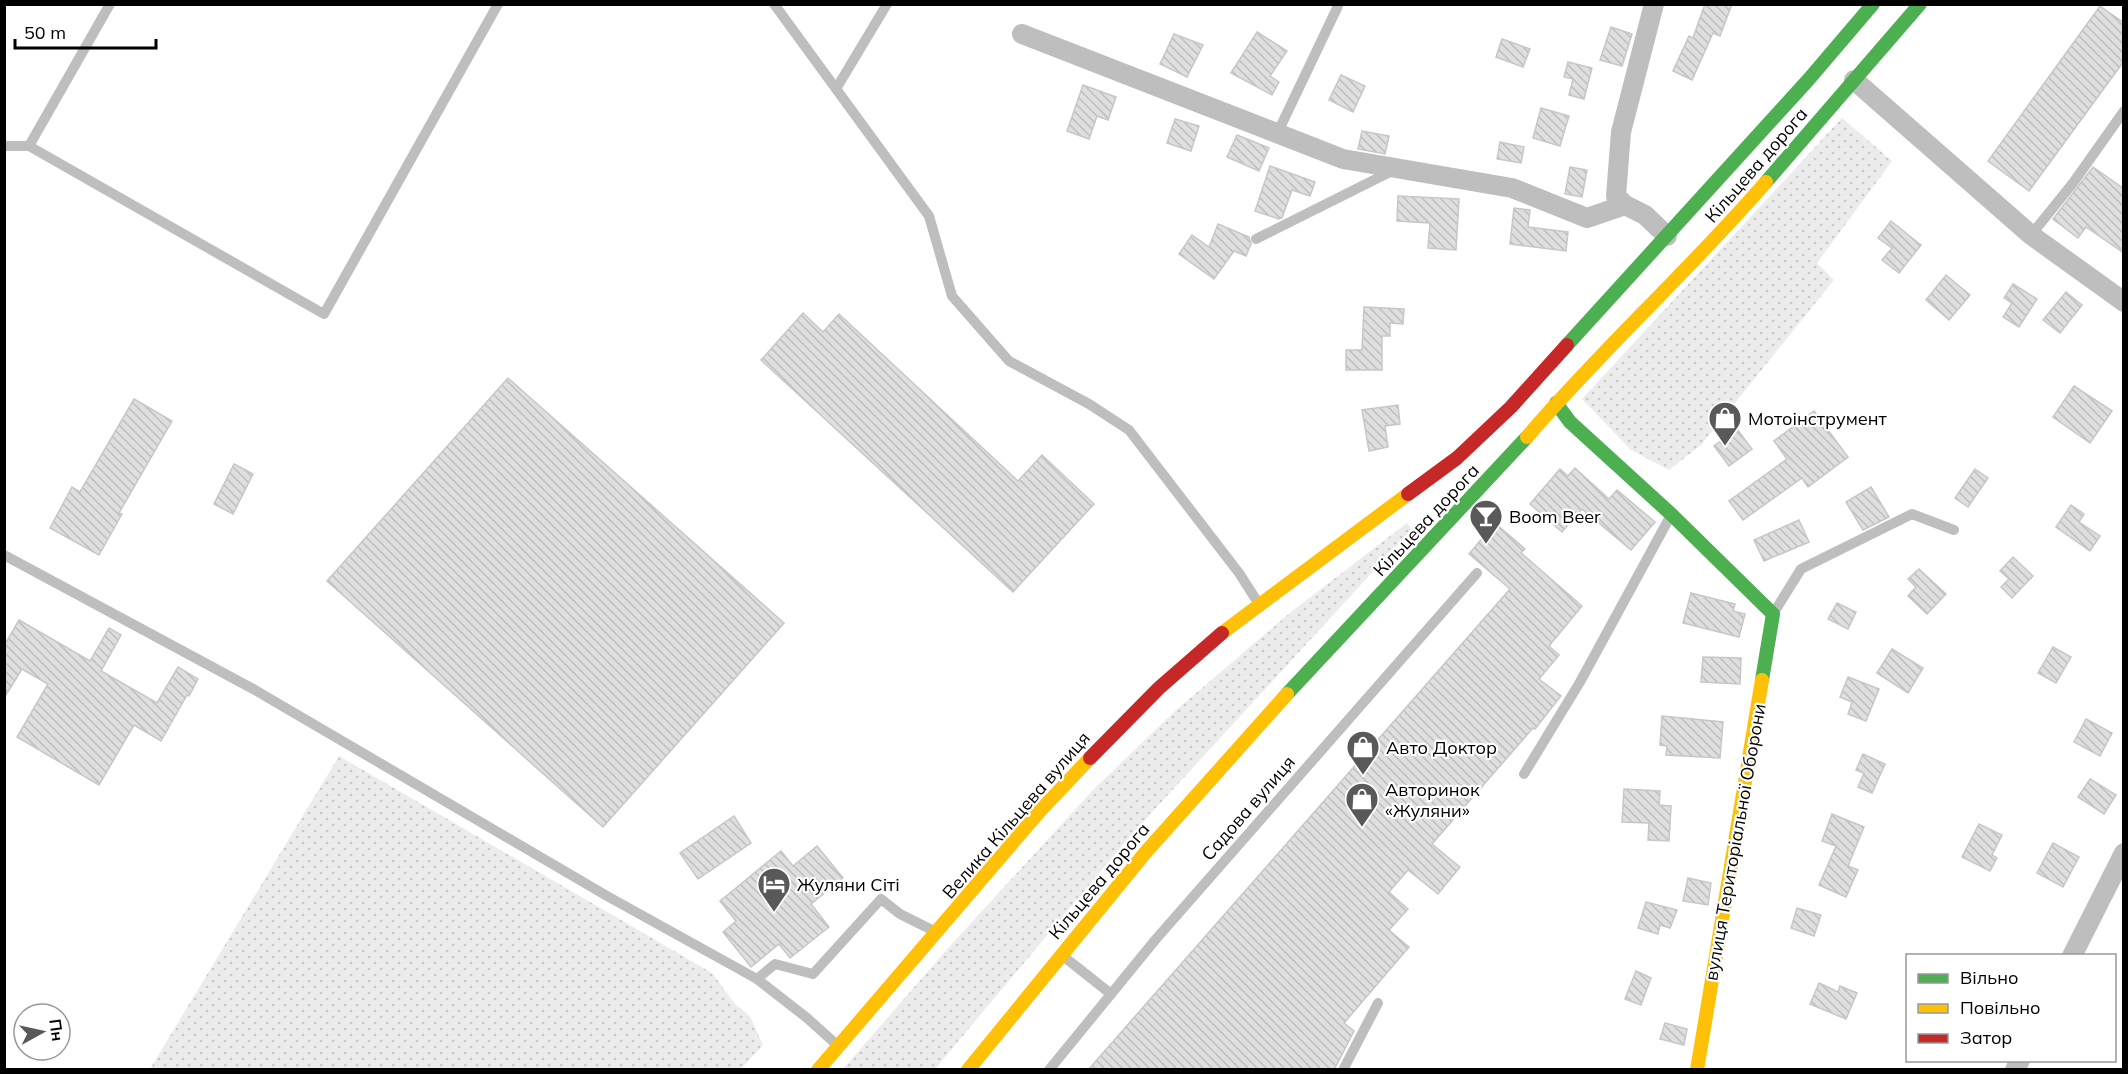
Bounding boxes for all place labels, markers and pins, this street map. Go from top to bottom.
shop icon: Мотоінструмент [1707,400,1743,447]
place label: Мотоінструмент [1748,407,1887,430]
bar icon: Boom Beer [1468,498,1504,545]
place label: Boom Beer [1509,505,1601,528]
shop icon: Авто Доктор [1345,729,1381,776]
place label: Авто Доктор [1386,736,1497,759]
place label: Авторинок «Жуляни» [1385,778,1480,822]
shop icon: Авторинок «Жуляни» [1344,781,1380,828]
hotel icon: Жуляни Сіті [756,866,792,913]
place label: Жуляни Сіті [797,873,900,896]

